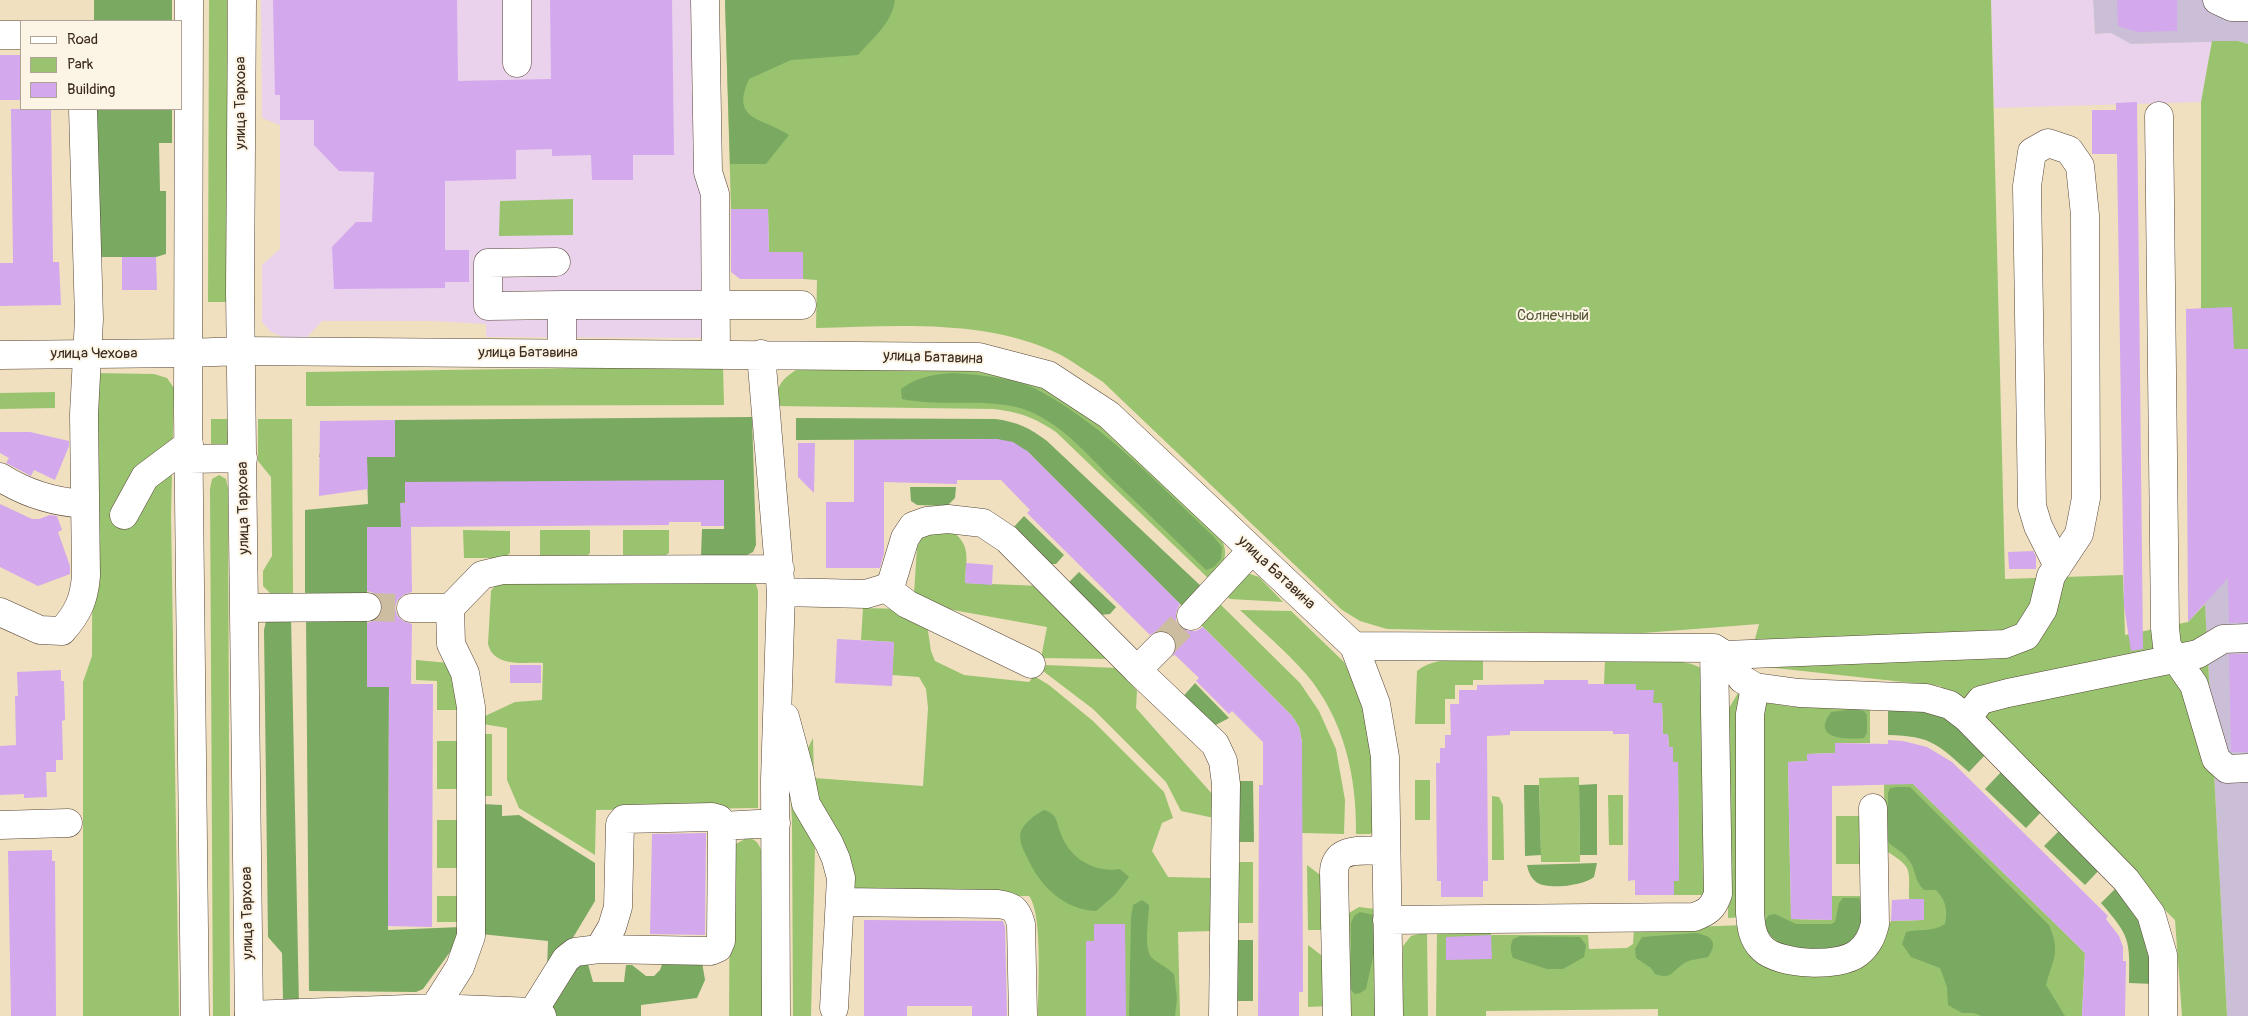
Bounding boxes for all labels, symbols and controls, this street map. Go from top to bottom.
legend [20,20,182,110]
text: Road [67,30,98,49]
text: Park [67,55,93,74]
street label: улица Тархова [232,57,250,149]
text: Building [67,80,115,99]
park label: Солнечный [1517,307,1589,325]
street label: улица Батавина [478,344,578,362]
street label: улица Чехова [51,345,137,363]
street label: улица Батавина [883,347,983,369]
street label: улица Тархова [234,461,254,555]
street label: улица Батавина [1233,532,1319,614]
street label: улица Тархова [238,866,258,960]

